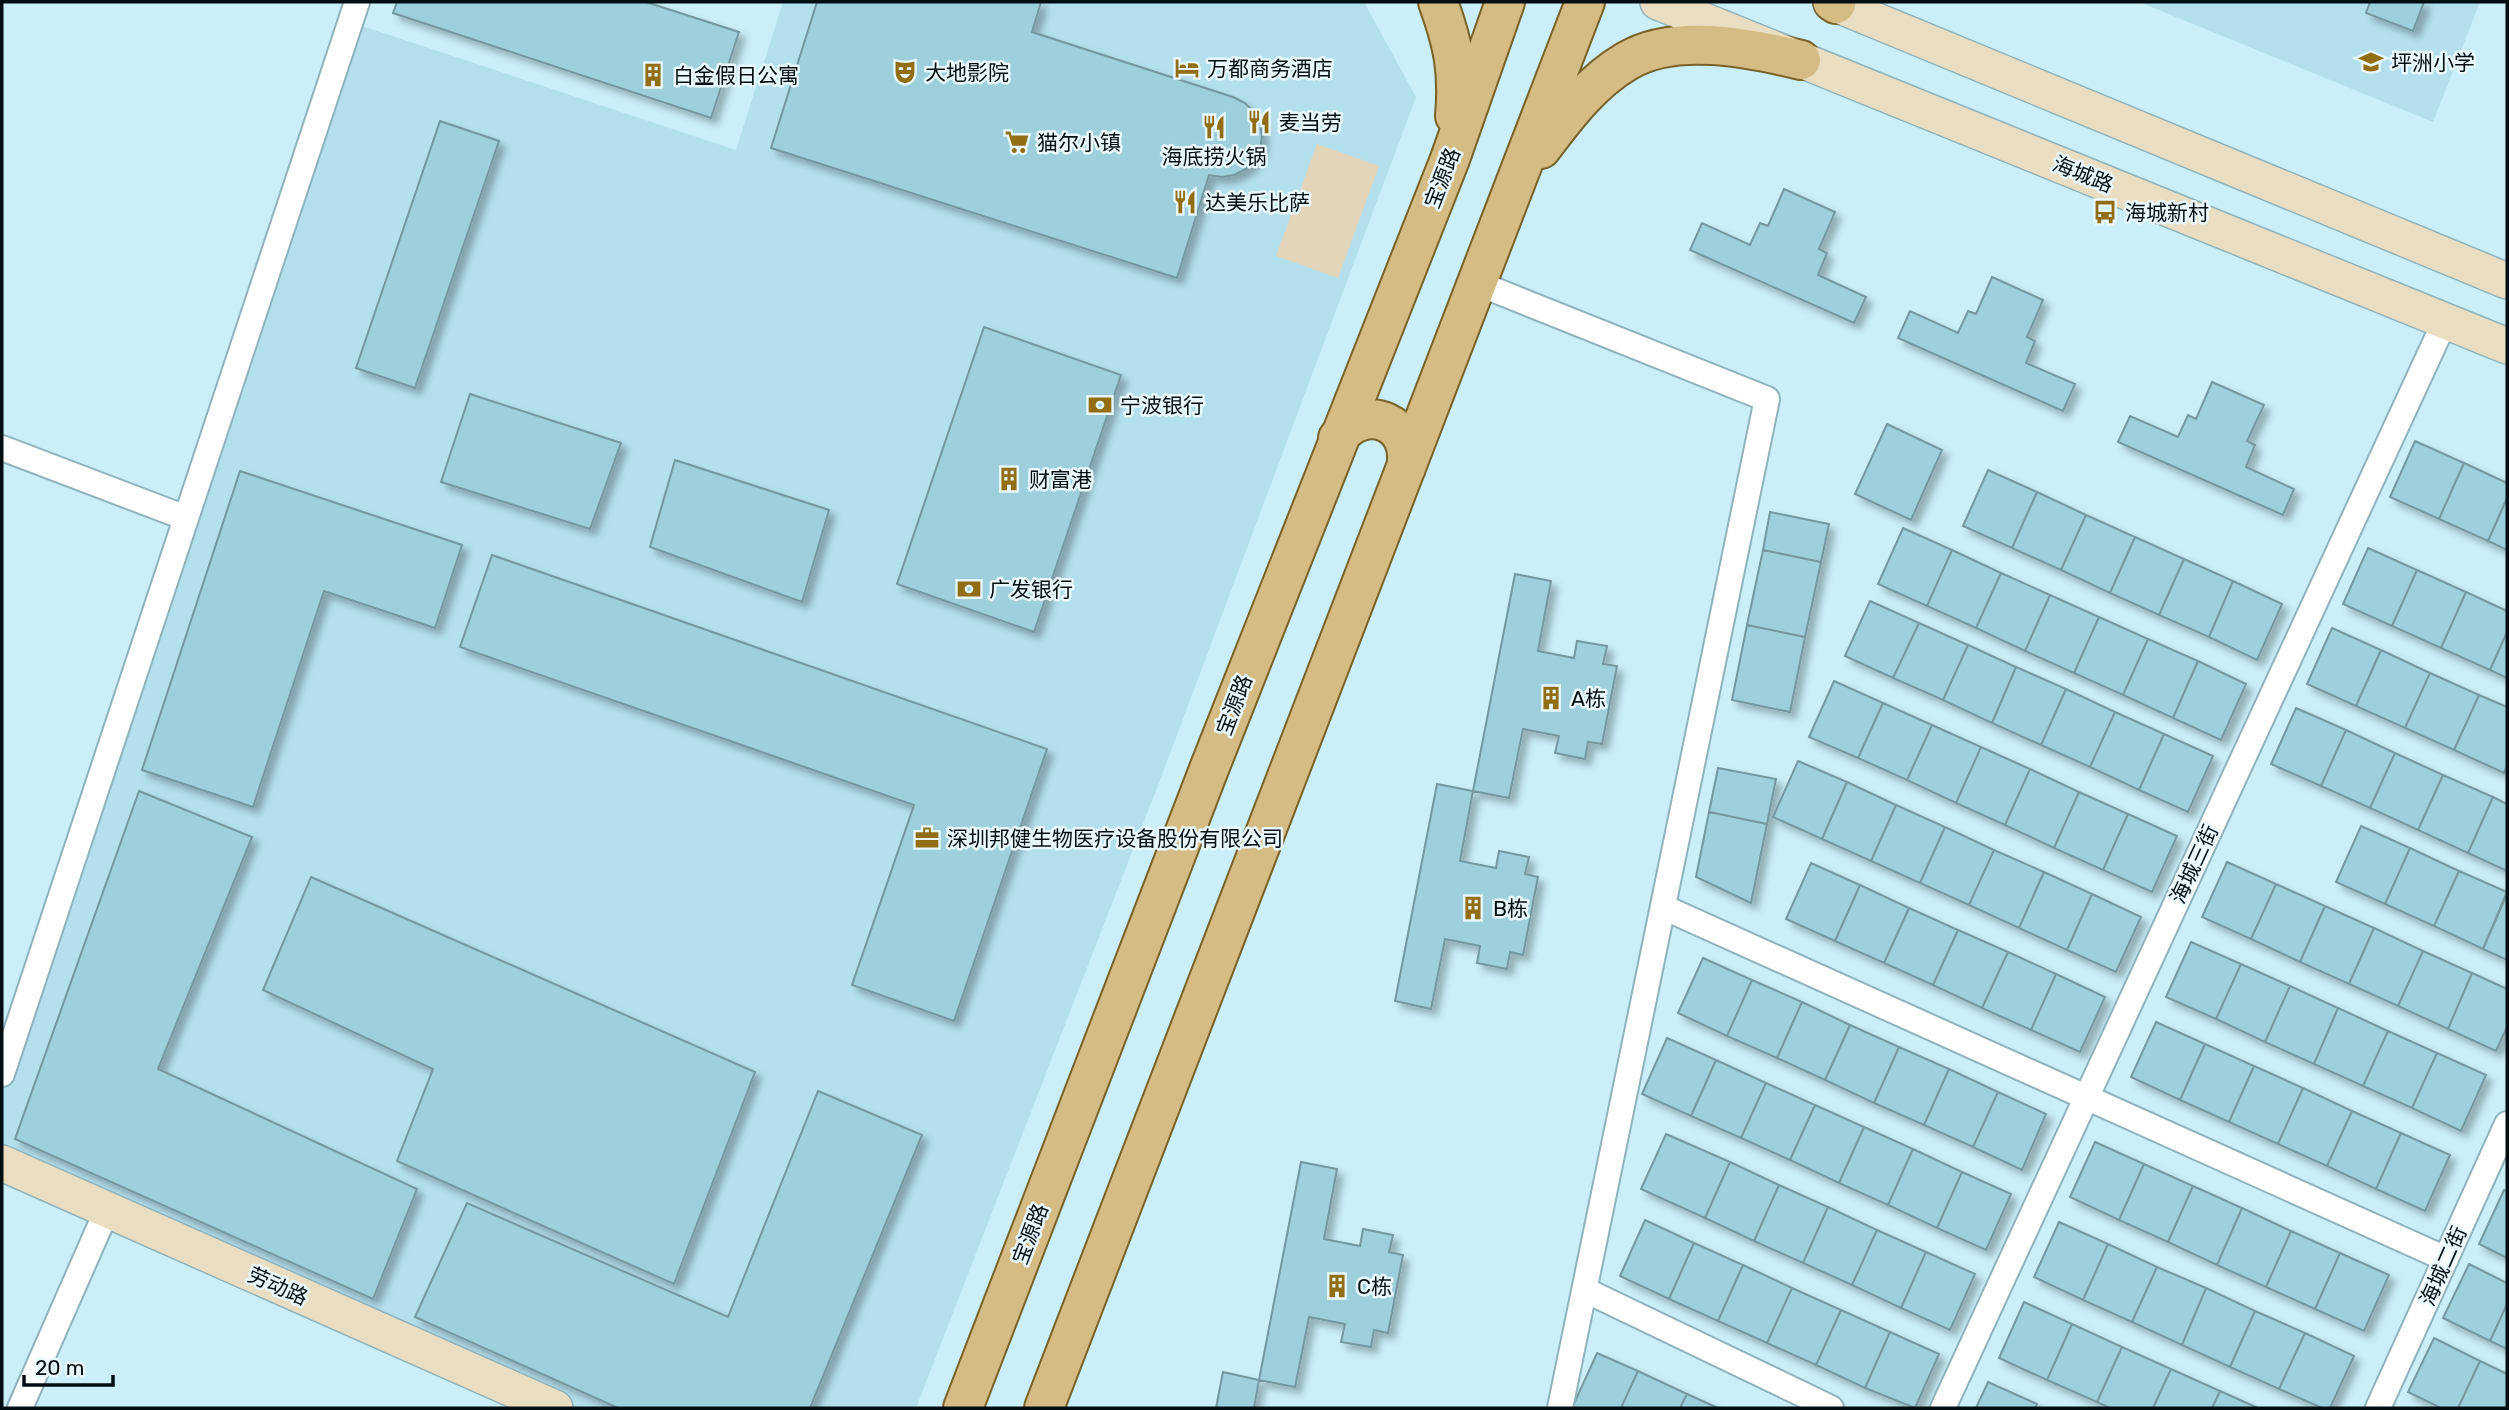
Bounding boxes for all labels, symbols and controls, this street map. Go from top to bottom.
school or university icon: 坪洲小学 [2357,48,2385,76]
place label: 坪洲小学 [2391,50,2475,75]
hotel icon: 万都商务酒店 [1173,54,1201,82]
place label: 万都商务酒店 [1207,56,1333,81]
theatre icon: 大地影院 [891,58,919,86]
place label: 大地影院 [925,60,1009,85]
building icon: 白金假日公寓 [639,61,667,89]
place label: 白金假日公寓 [673,63,799,88]
restaurant icon: 麦当劳 [1245,108,1273,136]
place label: 麦当劳 [1279,110,1342,135]
restaurant icon: 海底捞火锅 [1200,113,1228,141]
supermarket icon: 猫尔小镇 [1003,128,1031,156]
place label: 猫尔小镇 [1037,130,1121,155]
place label: 海底捞火锅 [1162,144,1267,169]
street label: 宝源路 [1419,144,1465,212]
street label: 海城路 [2049,151,2117,197]
restaurant icon: 达美乐比萨 [1171,188,1199,216]
place label: 达美乐比萨 [1205,190,1310,215]
bus stop icon: 海城新村 [2091,198,2119,226]
place label: 海城新村 [2125,200,2209,225]
bank icon: 宁波银行 [1086,391,1114,419]
place label: 宁波银行 [1120,393,1204,418]
building icon: 财富港 [995,465,1023,493]
place label: 财富港 [1029,467,1092,492]
bank icon: 广发银行 [955,575,983,603]
place label: 广发银行 [989,577,1073,602]
street label: 宝源路 [1211,671,1257,739]
building icon: A栋 [1537,684,1565,712]
place label: A栋 [1571,686,1606,711]
street label: 海城三街 [2165,821,2223,907]
office icon: 深圳邦健生物医疗设备股份有限公司 [913,824,941,852]
place label: 深圳邦健生物医疗设备股份有限公司 [947,826,1283,851]
building icon: B栋 [1459,894,1487,922]
place label: B栋 [1493,896,1528,921]
street label: 宝源路 [1007,1200,1053,1268]
street label: 海城二街 [2414,1223,2472,1309]
street label: 劳动路 [244,1262,312,1310]
building icon: C栋 [1323,1272,1351,1300]
place label: C栋 [1357,1274,1392,1299]
scale bar [24,1344,114,1388]
text: 20 m [35,1355,84,1380]

